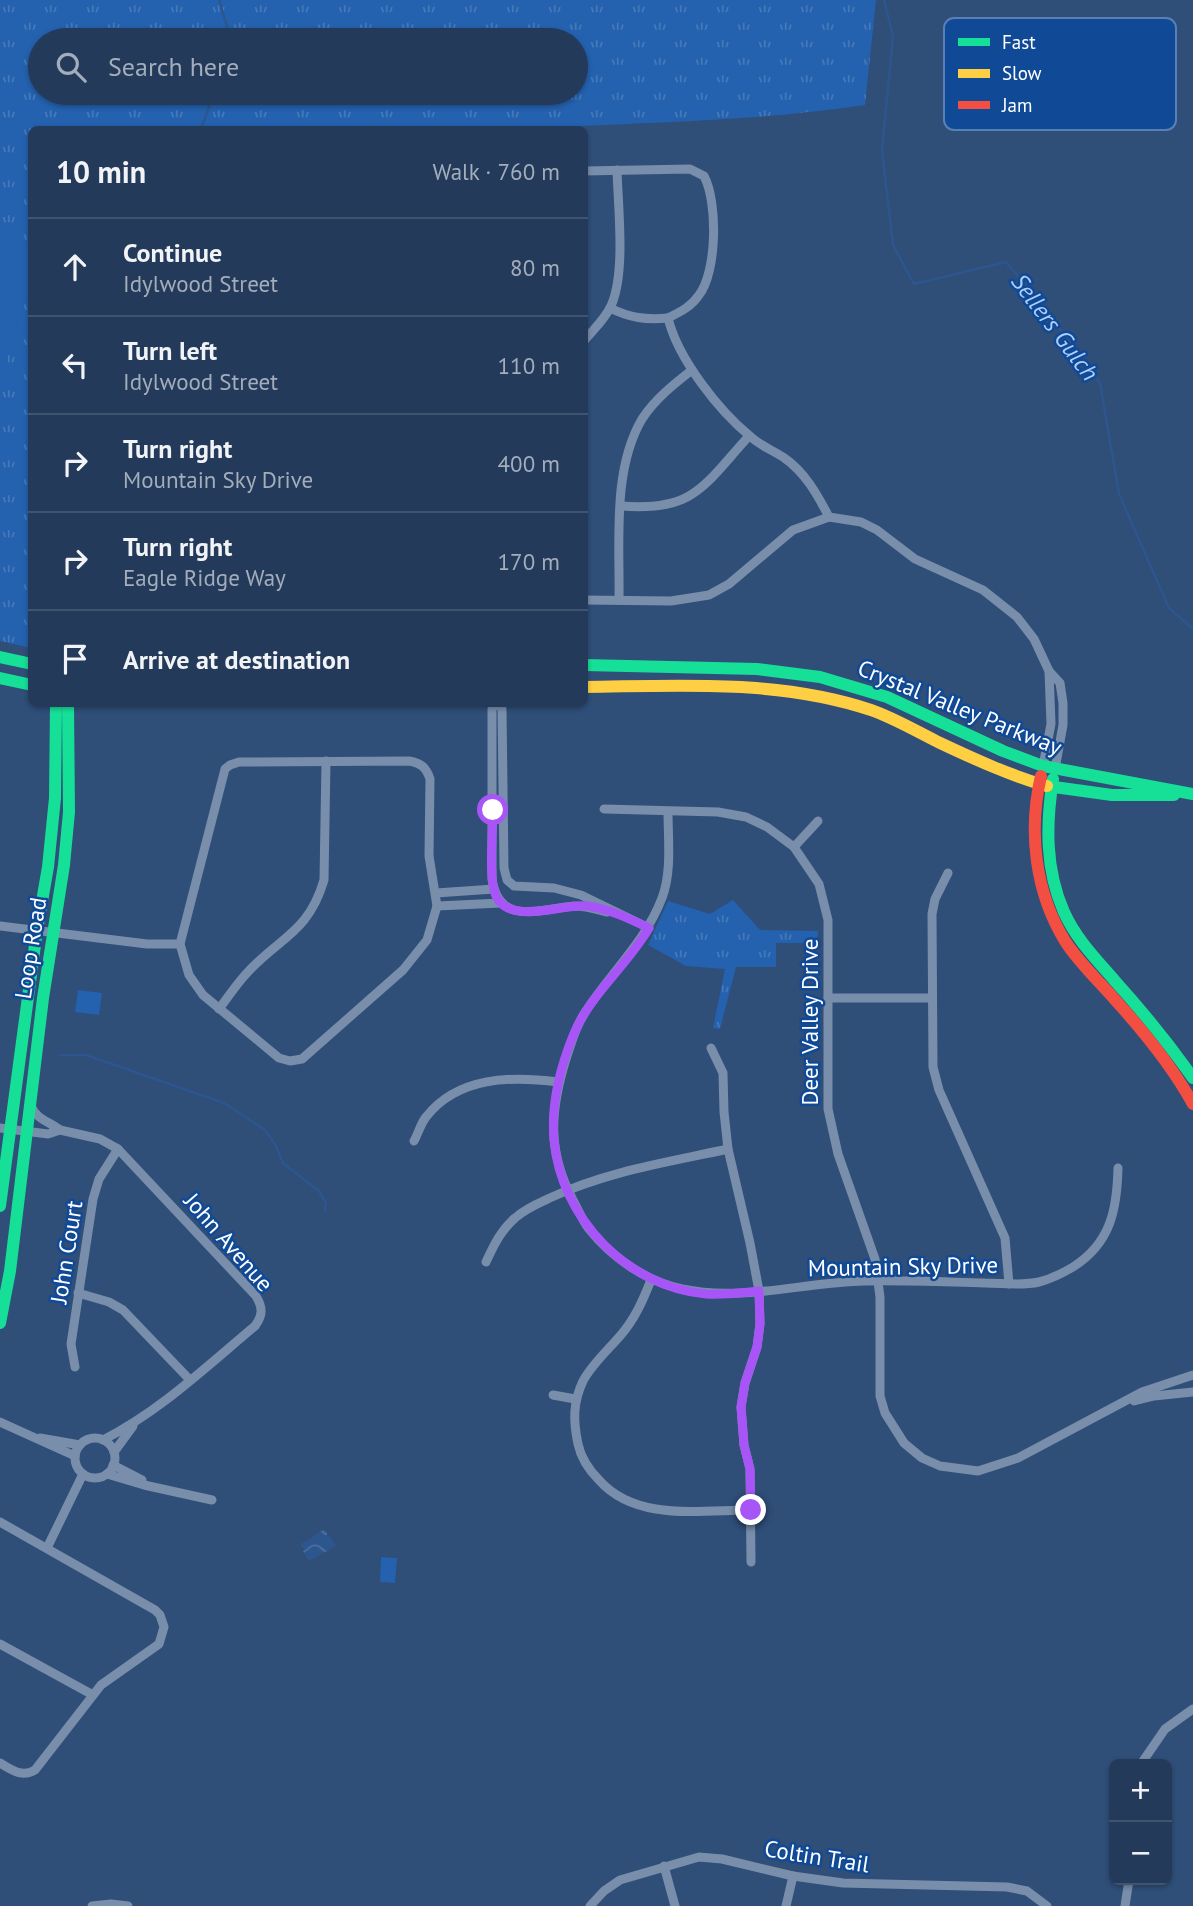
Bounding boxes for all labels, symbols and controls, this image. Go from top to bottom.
legend [944,18,1176,130]
search box [28,28,588,105]
text: Fast [1002,30,1036,54]
icon: search [52,48,90,86]
text: Search here [108,50,239,83]
text: Slow [1002,61,1042,85]
text: Jam [1001,93,1032,117]
text: 10 min [56,152,146,191]
text: Walk · 760 m [433,157,560,186]
text: Continue [123,236,222,269]
icon: ahead [56,248,94,286]
text: 80 m [510,253,560,282]
water label: Sellers Gulch [1005,267,1105,387]
text: Idylwood Street [123,269,278,298]
text: Turn left [123,334,217,367]
icon: left [56,346,94,384]
text: 110 m [498,351,560,380]
text: Idylwood Street [123,367,278,396]
text: Turn right [123,432,232,465]
icon: right [56,444,94,482]
text: 400 m [498,449,560,478]
text: Mountain Sky Drive [123,465,313,494]
text: Turn right [123,530,232,563]
icon: right [56,542,94,580]
text: 170 m [498,547,560,576]
text: Eagle Ridge Way [123,563,286,592]
icon: arrive [56,640,94,678]
text: Arrive at destination [123,643,350,676]
street label: Crystal Valley Parkway [854,653,1067,761]
route start [477,794,508,825]
street label: Loop Road [8,895,52,1001]
street label: Deer Valley Drive [795,939,824,1105]
street label: John Avenue [178,1186,280,1297]
street label: John Court [43,1198,88,1306]
street label: Mountain Sky Drive [808,1250,998,1282]
route end [735,1494,766,1525]
map controls [1109,1759,1172,1885]
button: + [1109,1759,1172,1822]
button: − [1109,1822,1172,1885]
street label: Coltin Trail [762,1833,872,1879]

